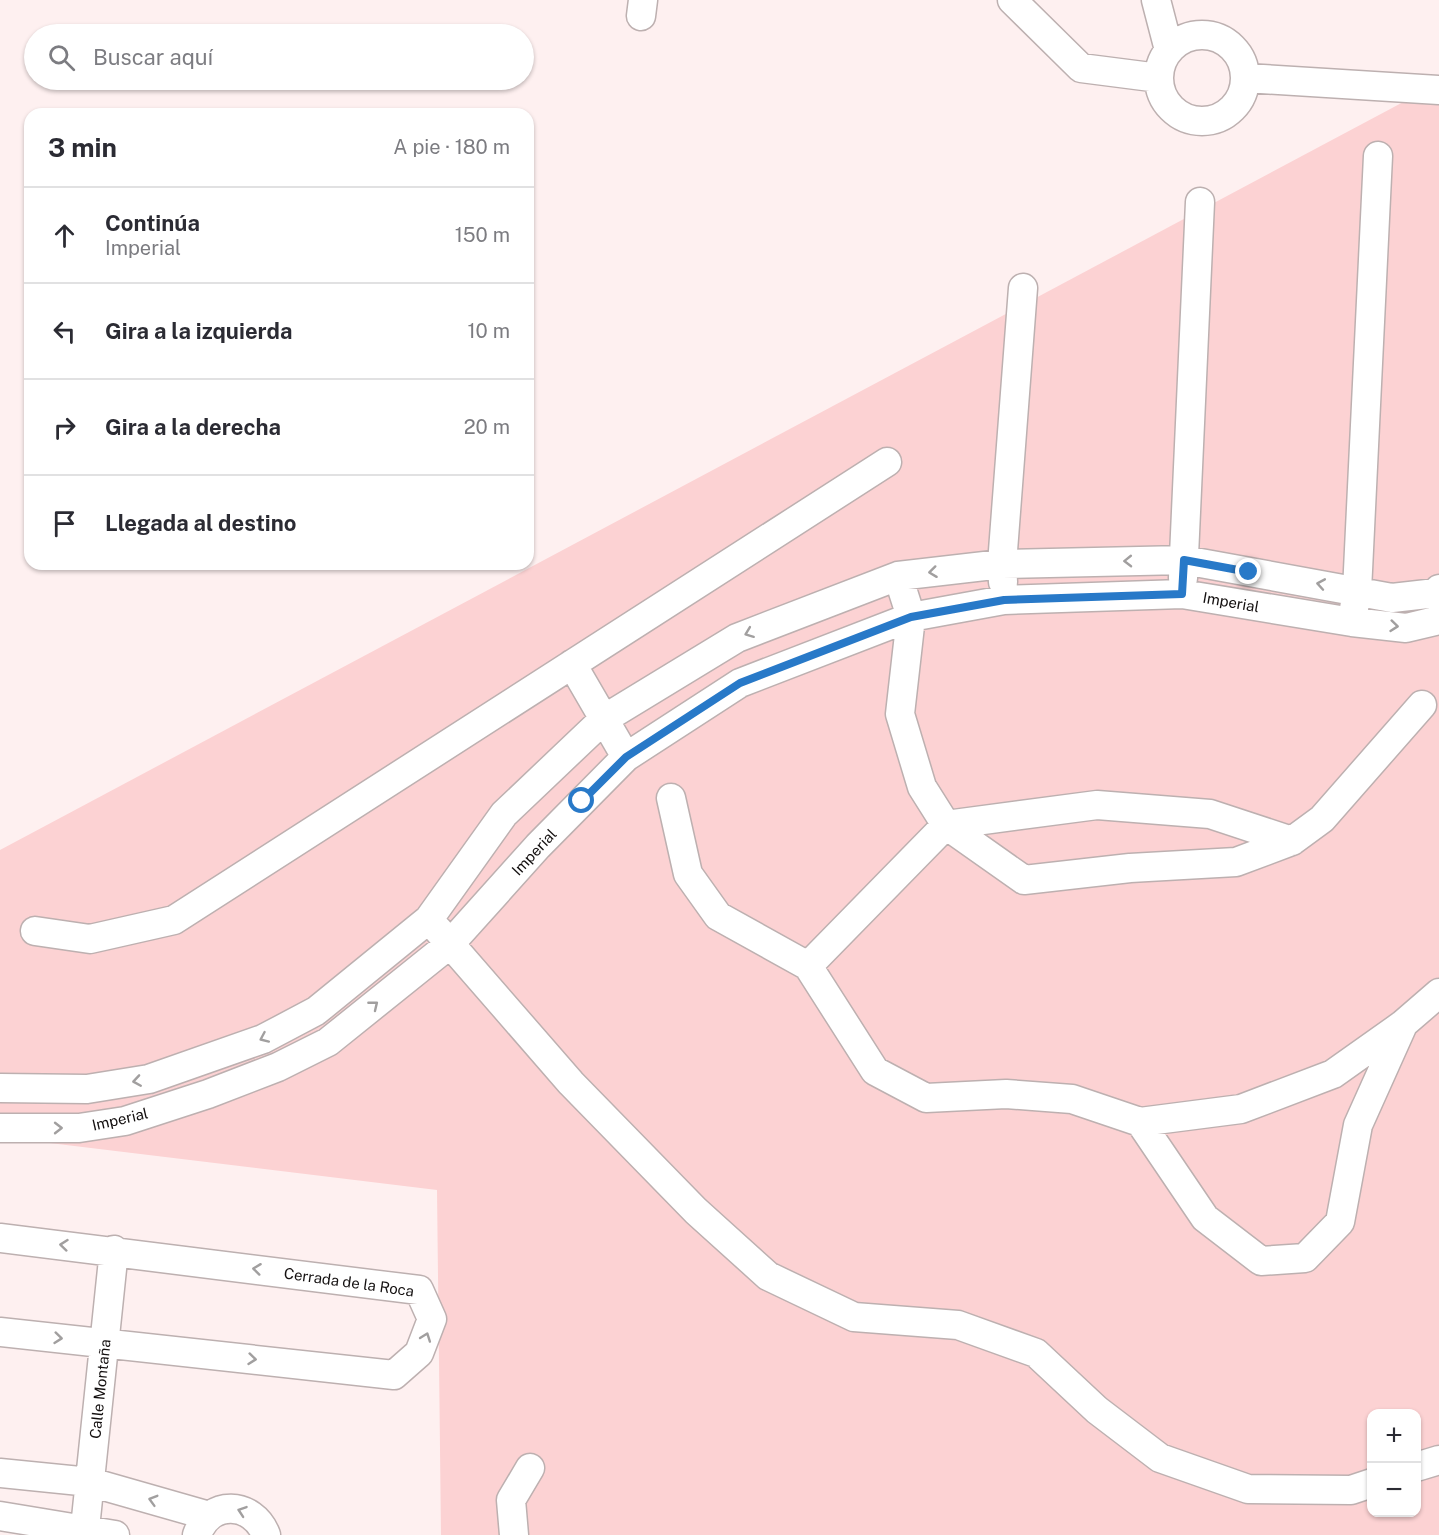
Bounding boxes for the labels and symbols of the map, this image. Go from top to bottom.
one-way arrow [1123,555,1132,568]
route end [1235,558,1261,584]
one-way arrow [929,565,938,578]
one-way arrow [1316,579,1325,591]
street label: Imperial [1201,589,1261,615]
one-way arrow [1389,620,1398,632]
one-way arrow [744,626,755,639]
route start [568,787,594,813]
street label: Imperial [508,825,560,879]
one-way arrow [367,1002,378,1013]
one-way arrow [259,1030,270,1042]
one-way arrow [133,1074,143,1087]
street label: Imperial [90,1104,150,1134]
one-way arrow [54,1122,63,1134]
one-way arrow [59,1239,68,1252]
one-way arrow [253,1263,262,1275]
street label: Cerrada de la Roca [283,1264,415,1300]
one-way arrow [54,1331,63,1344]
one-way arrow [418,1332,431,1343]
street label: Calle Montaña [86,1338,114,1440]
one-way arrow [247,1353,257,1365]
one-way arrow [148,1494,158,1507]
one-way arrow [238,1506,248,1519]

